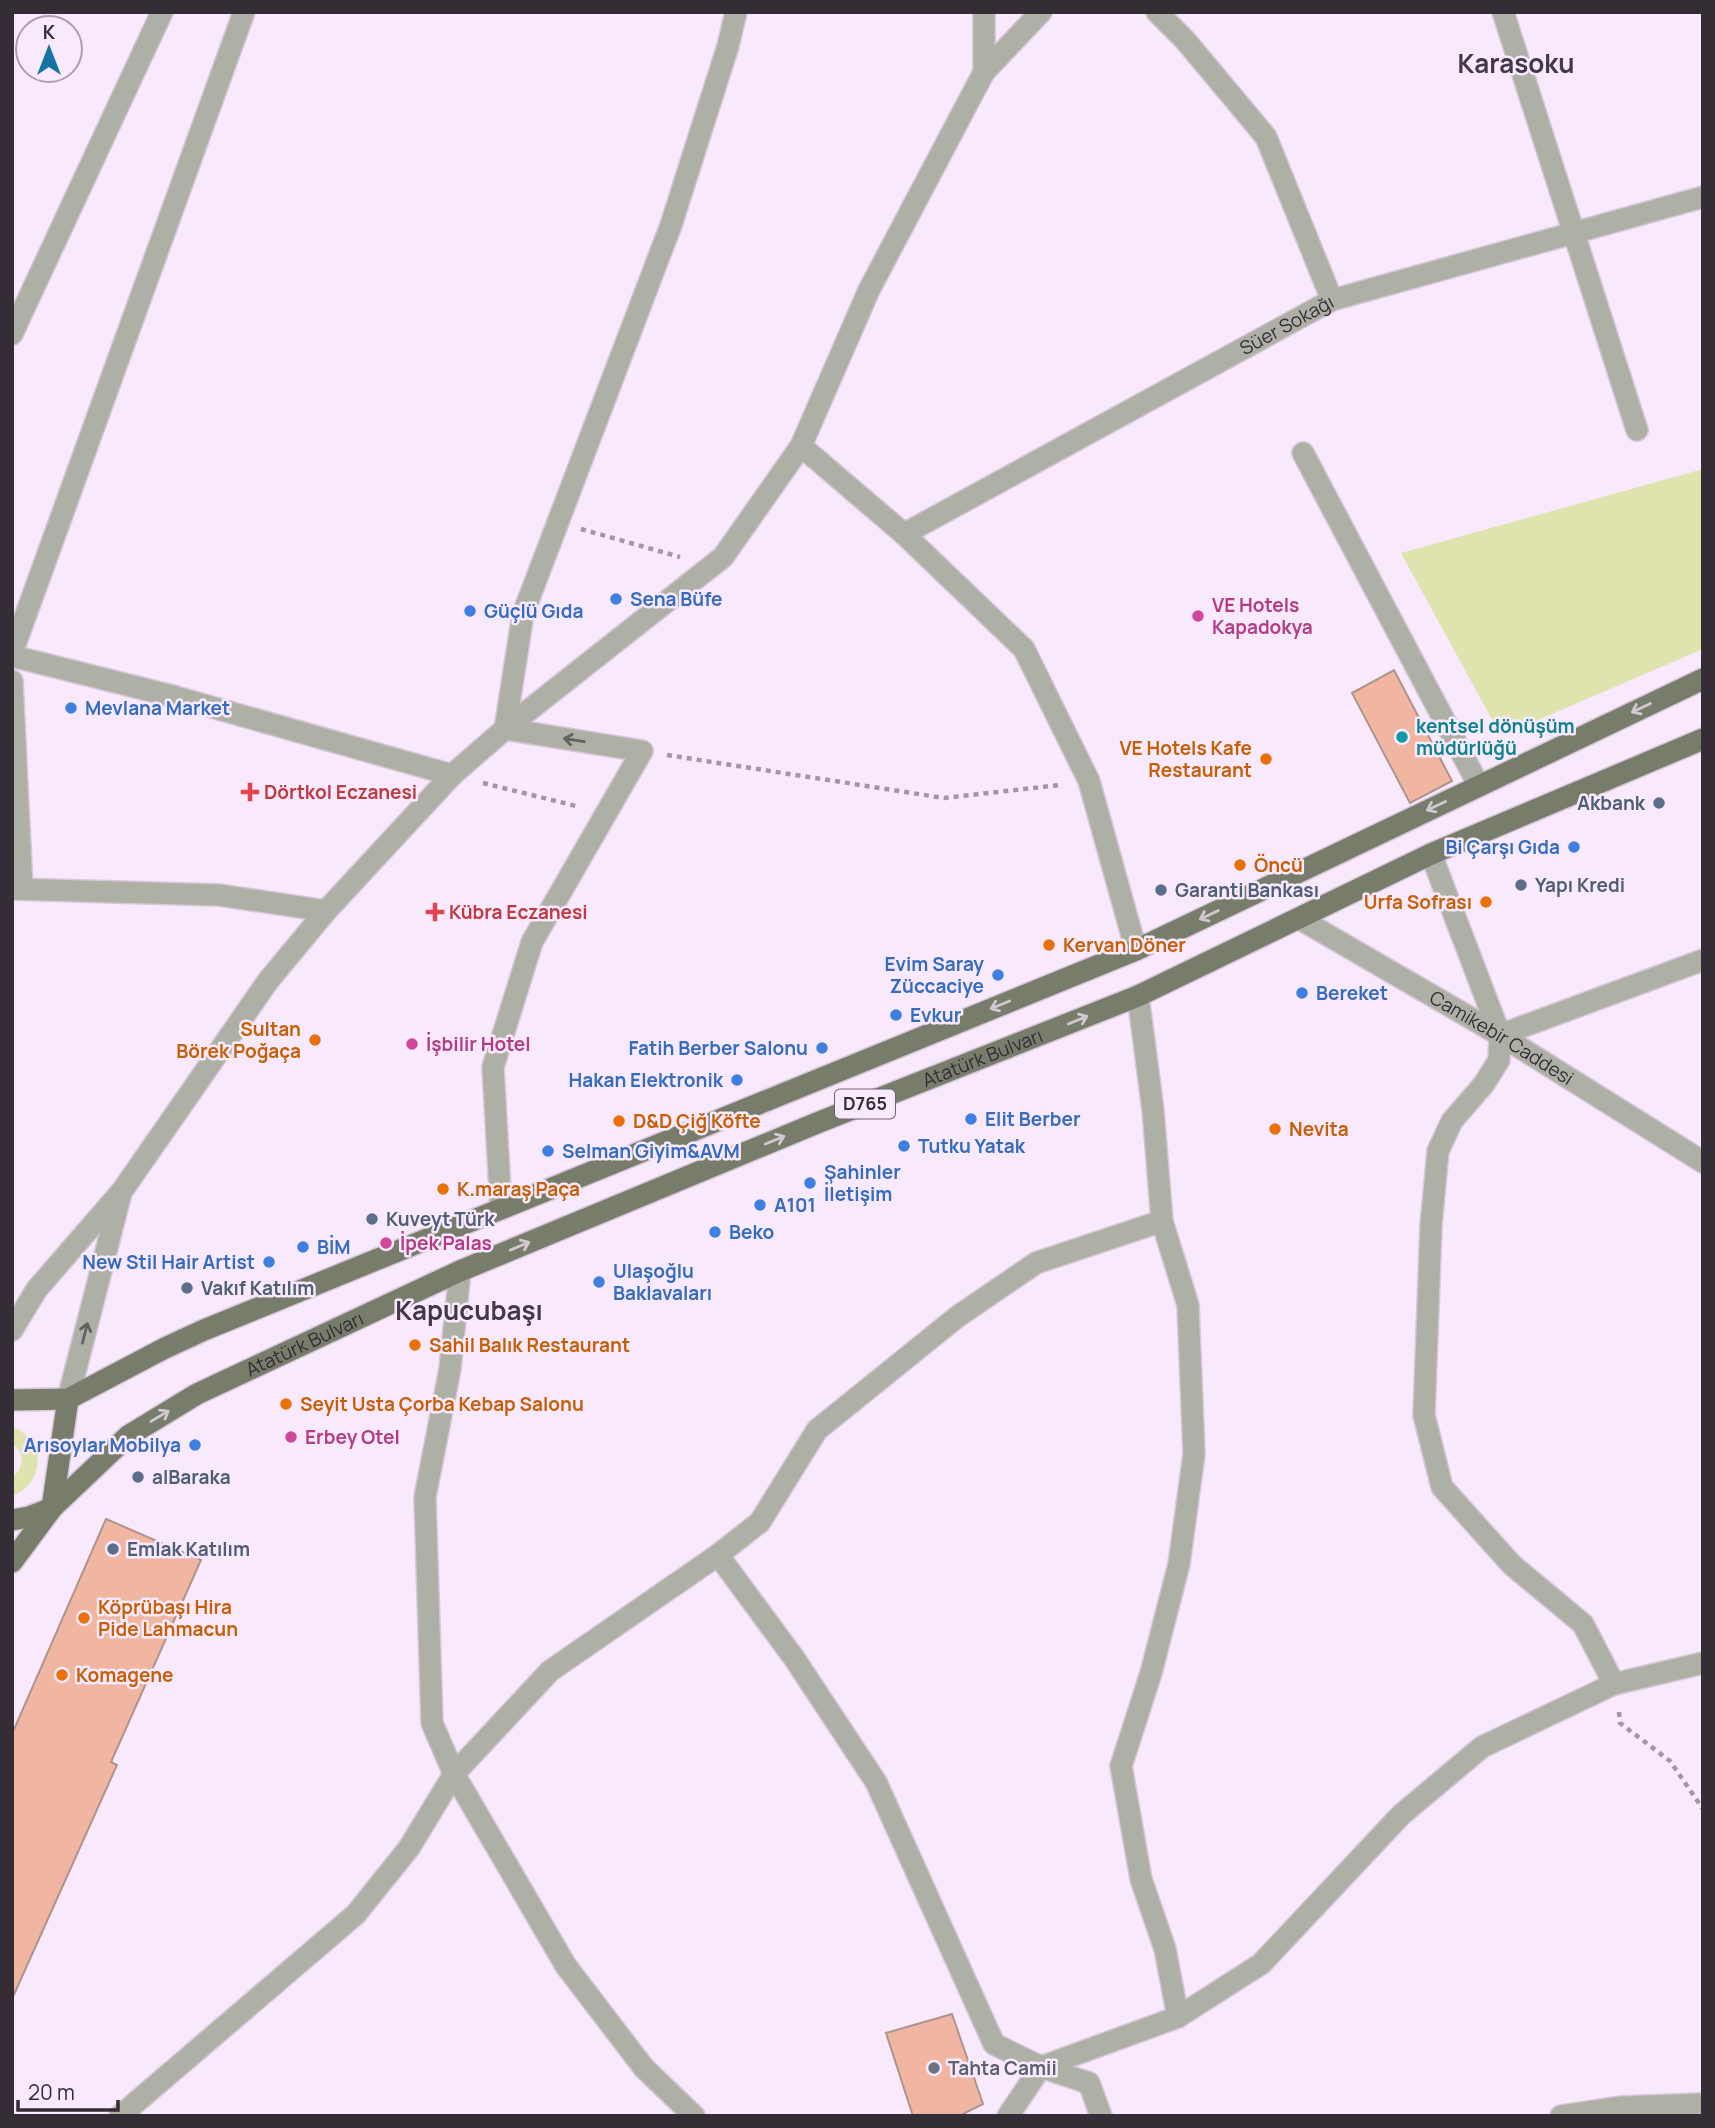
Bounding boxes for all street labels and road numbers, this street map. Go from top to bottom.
street label: Süer Sokağı [1235,289,1338,361]
street label: Camikebir Caddesi [1425,984,1579,1091]
street label: Atatürk Bulvarı [918,1022,1046,1093]
road number: D765 [835,1090,895,1119]
street label: Atatürk Bulvarı [241,1305,368,1382]

